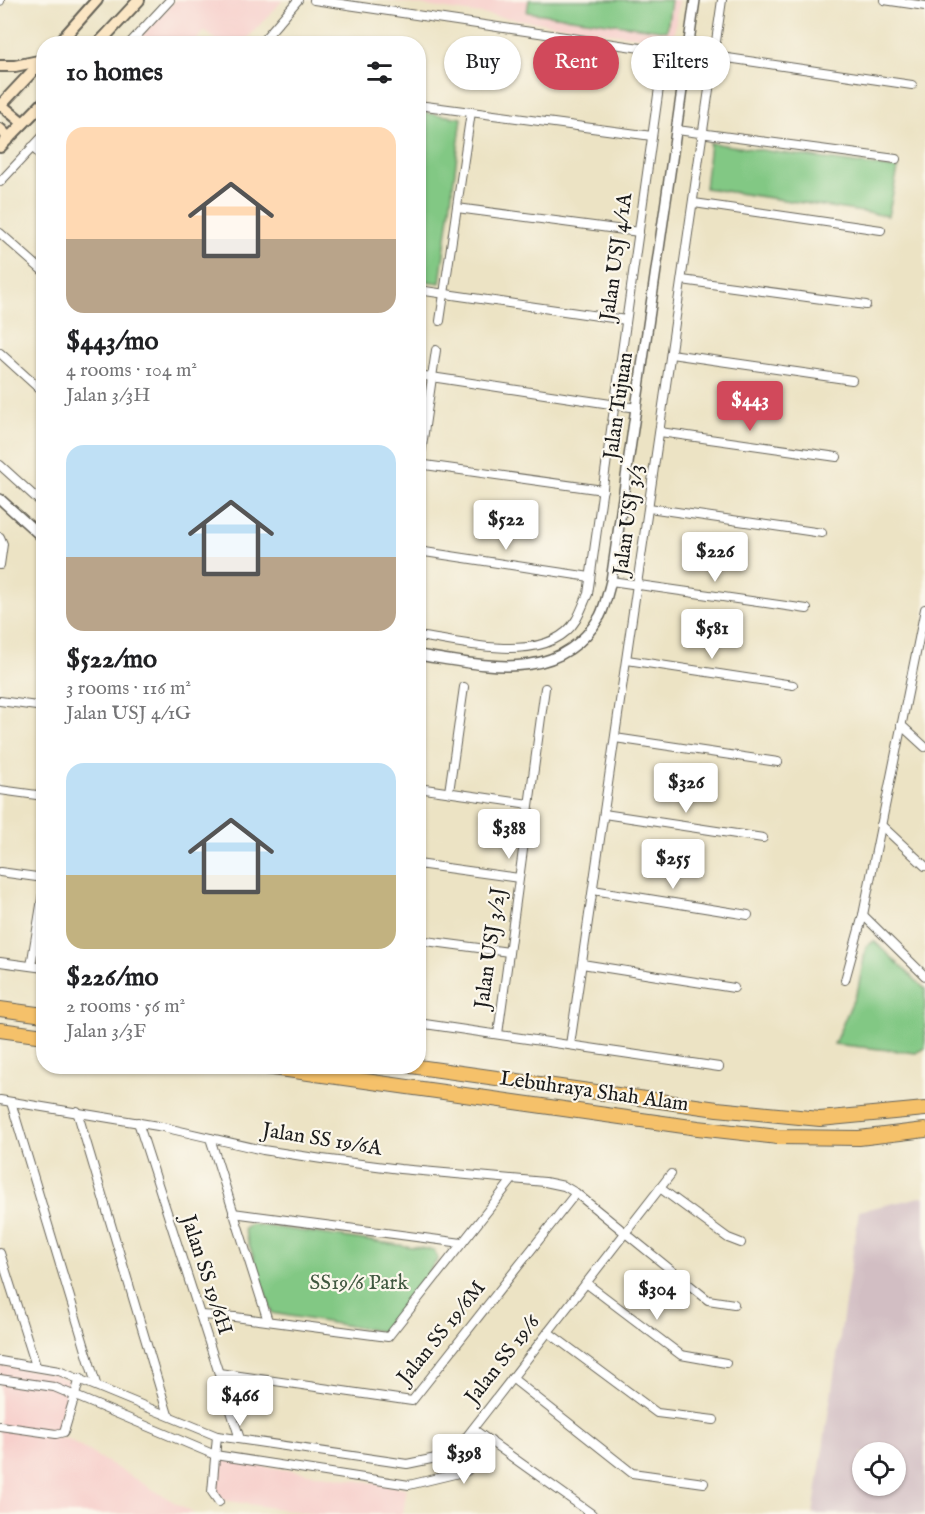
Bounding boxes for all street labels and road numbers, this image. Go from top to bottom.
street label: Jalan USJ 4/1A [594,191,639,325]
street label: Jalan Tujuan [598,351,640,463]
street label: Jalan USJ 3/3 [608,463,650,579]
street label: Jalan USJ 3/2J [469,885,513,1013]
street label: Lebuhraya Shah Alam [498,1065,690,1119]
street label: Jalan SS 19/6A [258,1117,385,1163]
street label: Jalan SS 19/6H [173,1210,238,1338]
street label: Jalan SS 19/6M [391,1275,492,1392]
street label: Jalan SS 19/6 [458,1309,547,1412]

